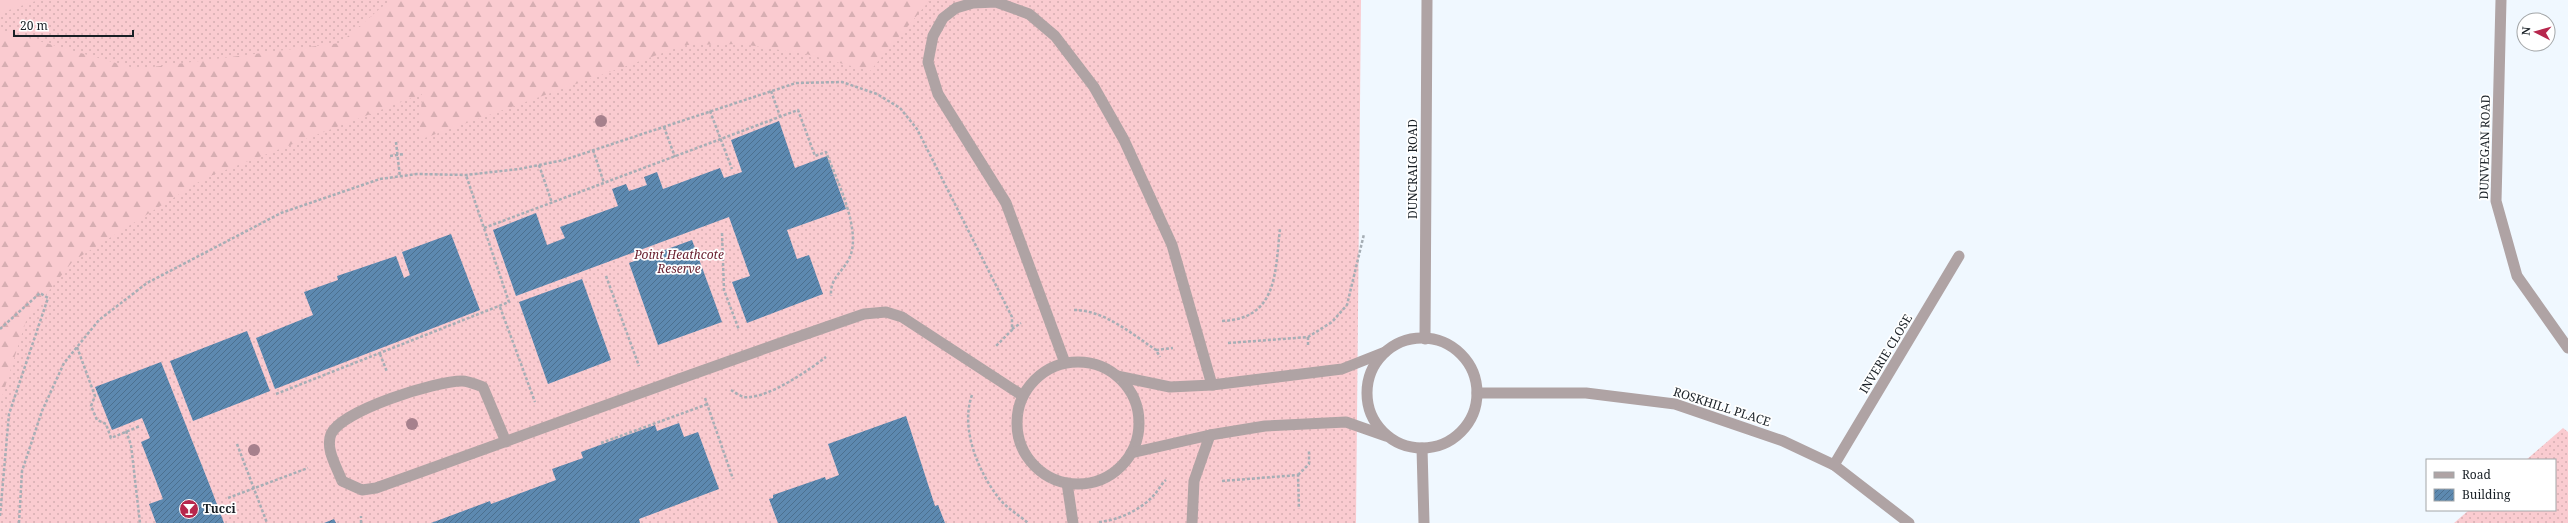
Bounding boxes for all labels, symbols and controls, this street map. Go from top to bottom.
scale bar [14,12,133,38]
north arrow [2516,12,2556,52]
text: 20 m [20,17,48,34]
text: N [2518,25,2534,36]
street label: DUNVEGAN ROAD [2475,94,2494,200]
street label: DUNCRAIG ROAD [1404,119,1421,219]
park label: Point Heathcote Reserve [633,246,724,277]
street label: INVERIE CLOSE [1855,311,1916,397]
street label: ROSKHILL PLACE [1671,383,1773,430]
legend [2426,459,2556,511]
text: Road [2462,466,2492,483]
text: Building [2462,486,2511,503]
bar icon: Tucci [178,498,200,520]
place label: Tucci [203,500,236,517]

